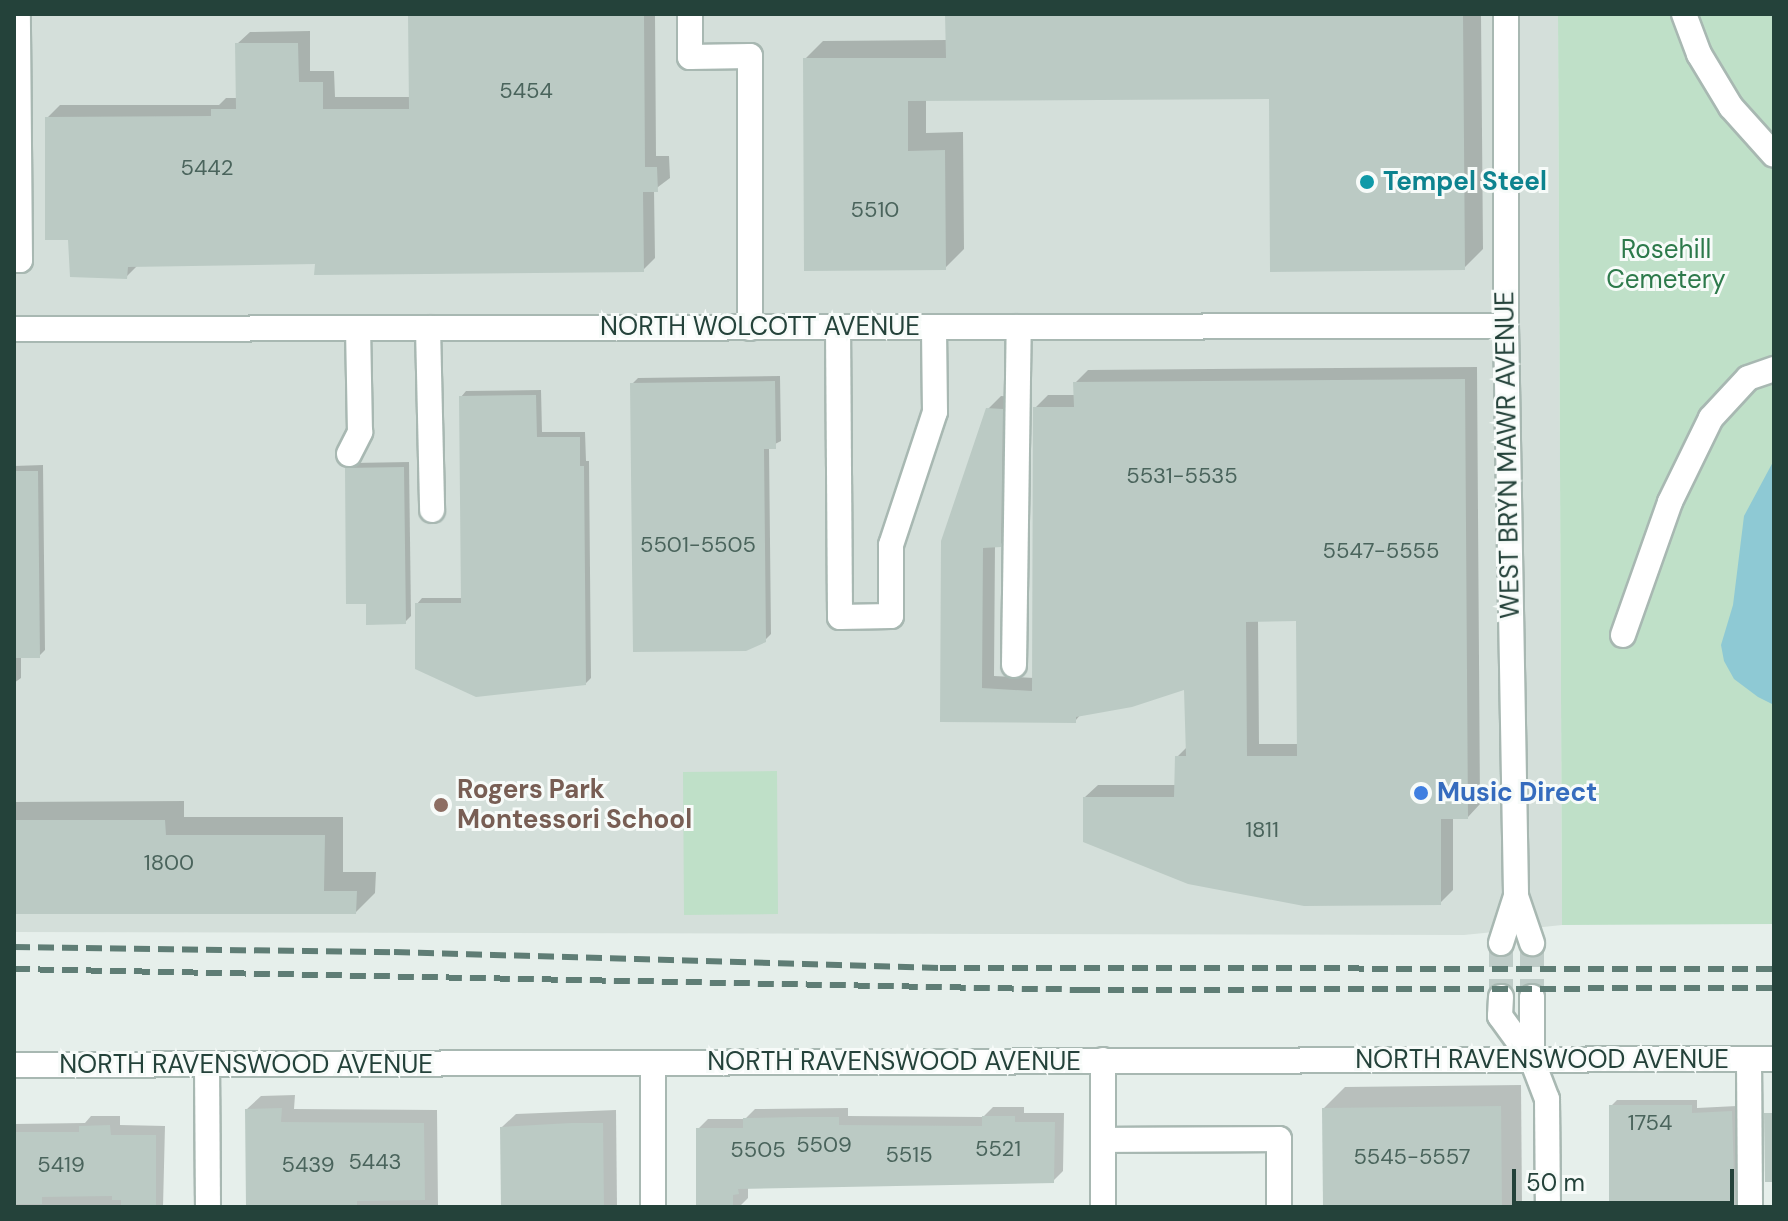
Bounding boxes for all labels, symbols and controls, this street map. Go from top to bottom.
house number: 5454 [499,78,553,104]
house number: 5442 [181,155,233,181]
place label: Tempel Steel [1383,166,1547,198]
marker: Tempel Steel [1358,173,1376,191]
house number: 5510 [851,197,899,223]
park label: Rosehill Cemetery [1606,234,1726,296]
street label: WEST BRYN MAWR AVENUE [1490,291,1526,619]
street label: NORTH WOLCOTT AVENUE [600,311,920,343]
house number: 5531-5535 [1126,463,1238,489]
house number: 5501-5505 [640,532,756,558]
house number: 5547-5555 [1323,538,1439,564]
place label: Rogers Park Montessori School [457,774,692,836]
place label: Music Direct [1437,777,1597,809]
marker: Music Direct [1412,784,1430,802]
marker: Rogers Park Montessori School [432,796,450,814]
house number: 1811 [1245,817,1279,843]
house number: 1800 [144,850,194,876]
street label: NORTH RAVENSWOOD AVENUE [1355,1044,1729,1076]
street label: NORTH RAVENSWOOD AVENUE [707,1046,1081,1078]
street label: NORTH RAVENSWOOD AVENUE [59,1049,433,1081]
house number: 1754 [1628,1110,1672,1136]
house number: 5509 [796,1132,852,1158]
house number: 5521 [975,1136,1021,1162]
house number: 5505 [730,1137,786,1163]
house number: 5515 [885,1142,933,1168]
house number: 5545-5557 [1353,1144,1471,1170]
house number: 5443 [348,1149,402,1175]
house number: 5419 [37,1152,85,1178]
house number: 5439 [282,1152,334,1178]
scale bar [1516,1153,1738,1203]
text: 50 m [1526,1167,1585,1198]

